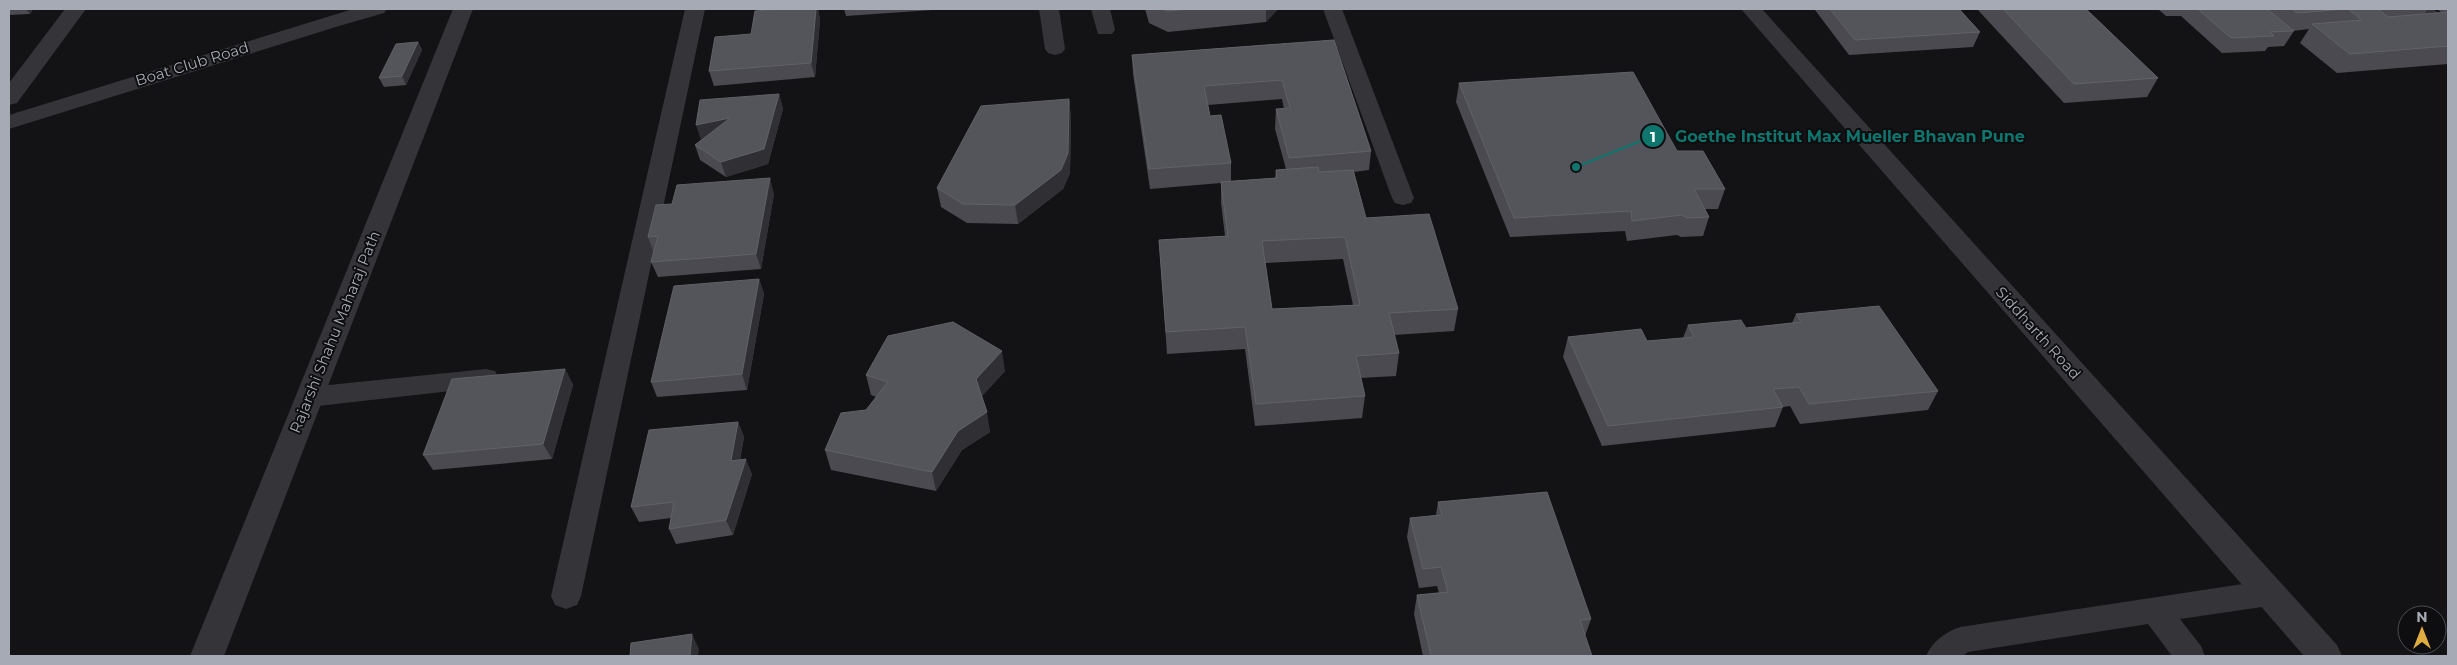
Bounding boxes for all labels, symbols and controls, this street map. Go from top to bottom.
street label: Boat Club Road [133,37,251,90]
callout: Goethe Institut Max Mueller Bhavan Pune [1640,121,2035,152]
text: 1 [1650,127,1656,146]
text: Goethe Institut Max Mueller Bhavan Pune [1675,127,2025,146]
street label: Rajarshi Shahu Maharaj Path [285,228,384,436]
street label: Siddharth Road [1992,282,2085,383]
north arrow [2397,605,2447,655]
text: N [2416,608,2428,626]

